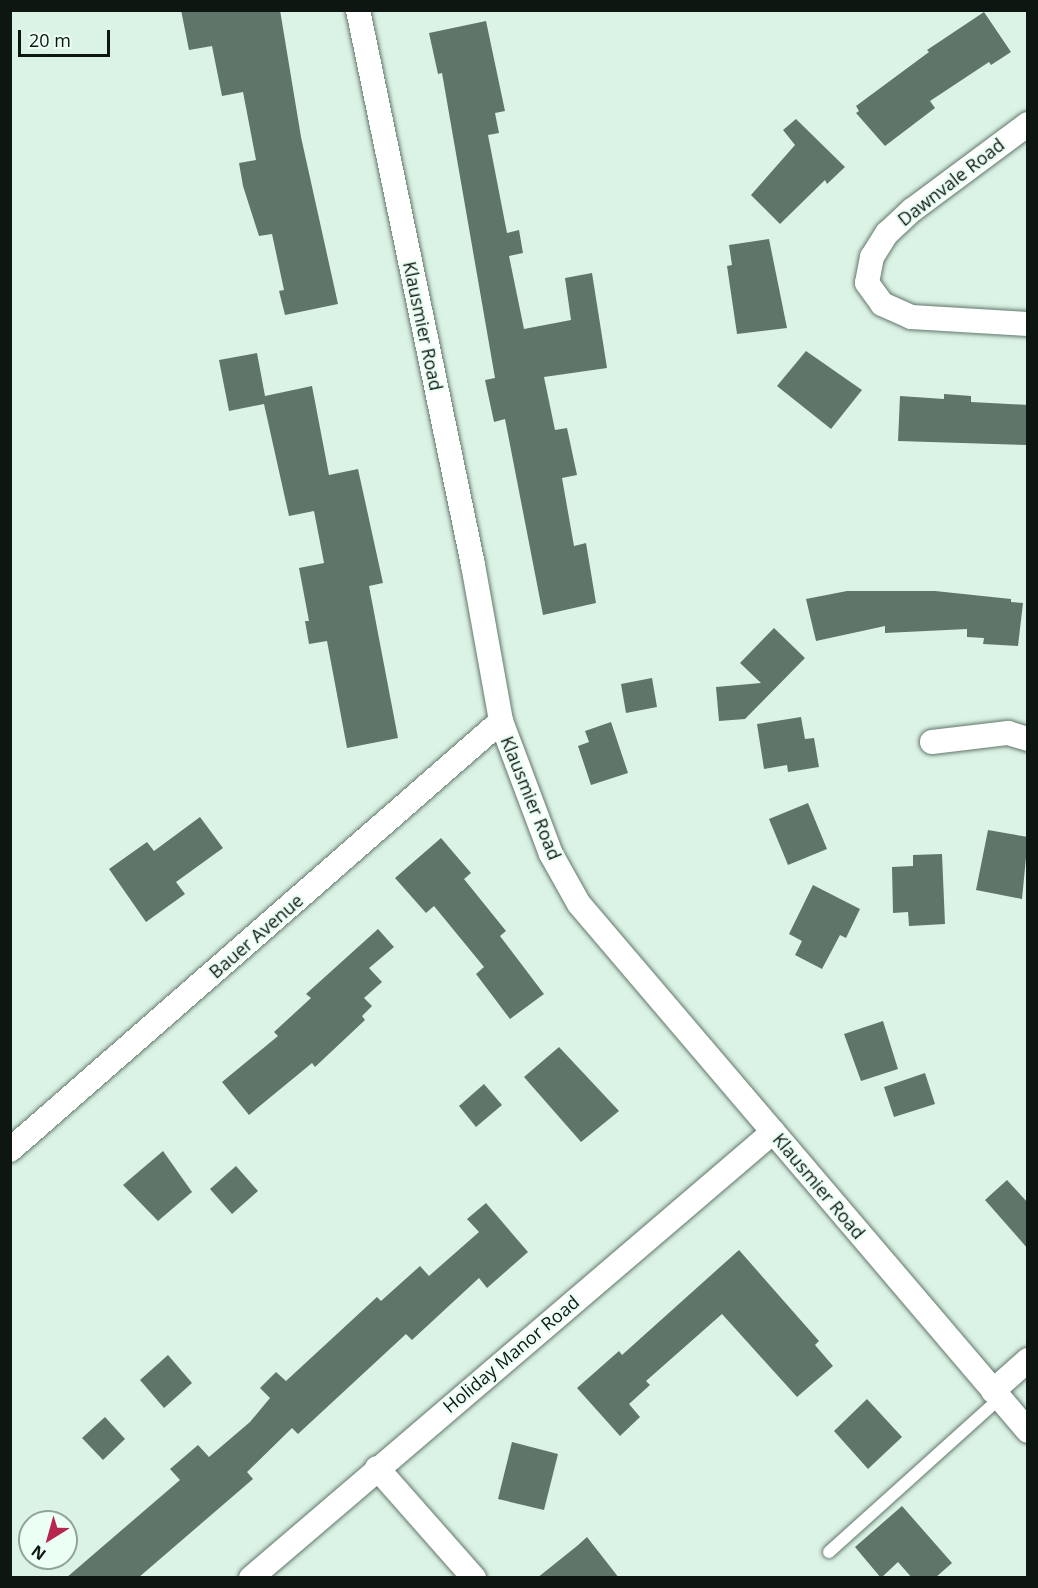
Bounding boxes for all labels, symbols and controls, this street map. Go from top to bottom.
scale bar [21,18,112,56]
text: 20 m [29,28,71,52]
street label: Dawnvale Road [893,134,1009,230]
street label: Klausmier Road [399,259,447,393]
street label: Klausmier Road [496,733,566,863]
street label: Bauer Avenue [205,889,307,983]
street label: Klausmier Road [768,1129,870,1243]
street label: Holiday Manor Road [439,1291,583,1417]
north arrow [18,1510,78,1570]
text: N [27,1540,50,1565]

